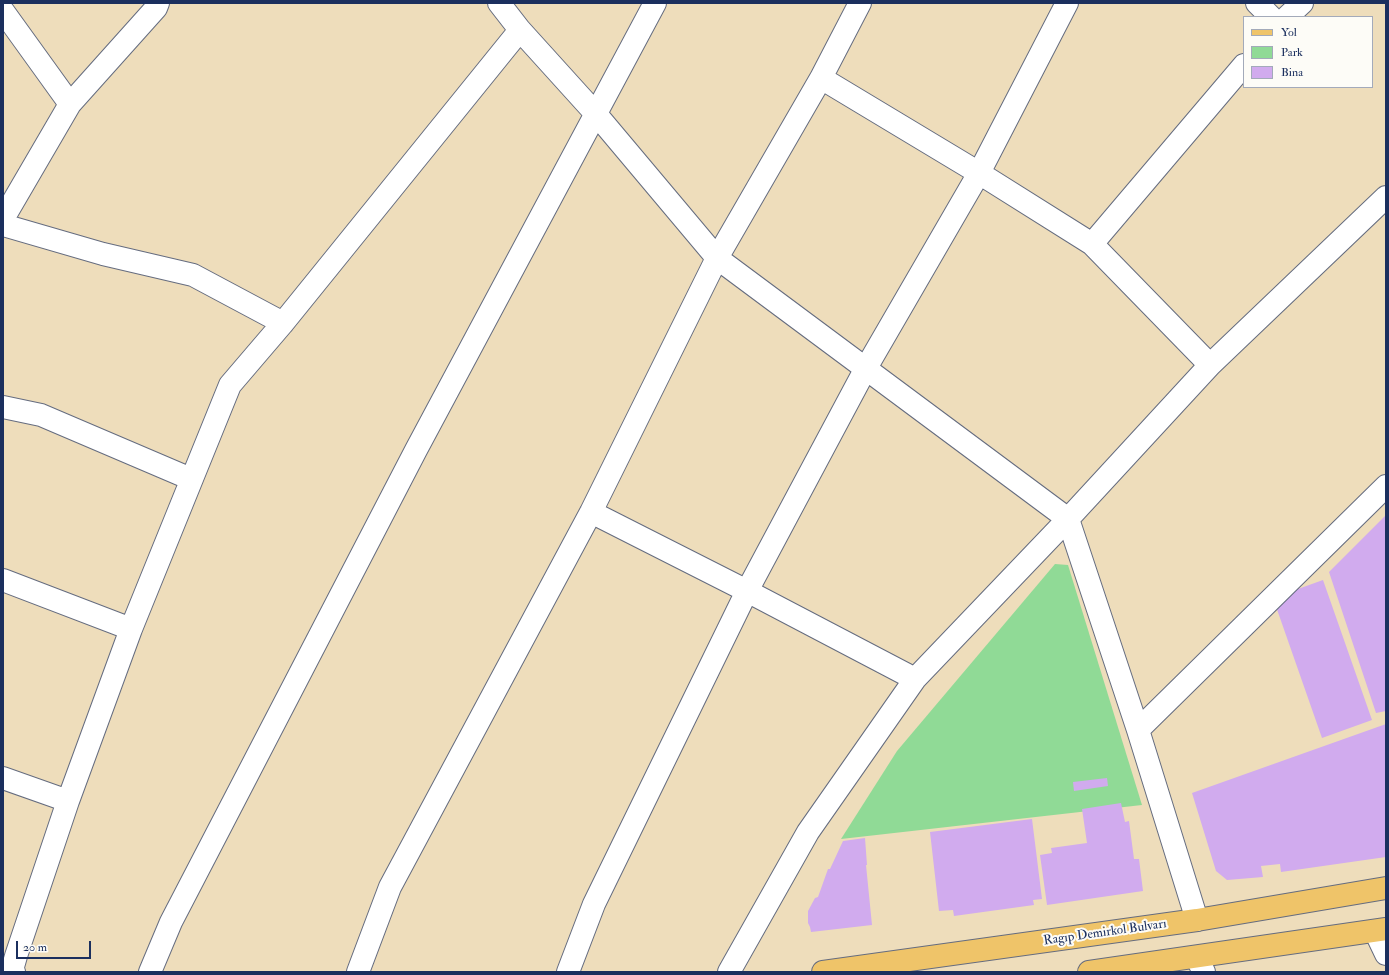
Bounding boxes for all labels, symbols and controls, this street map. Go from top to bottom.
legend [1243,16,1373,88]
text: Yol [1281,25,1297,40]
text: Park [1281,45,1303,60]
text: Bina [1281,65,1303,80]
street label: Ragıp Demirkol Bulvarı [1042,917,1168,949]
scale bar [18,933,93,959]
text: 20 m [23,940,47,955]

